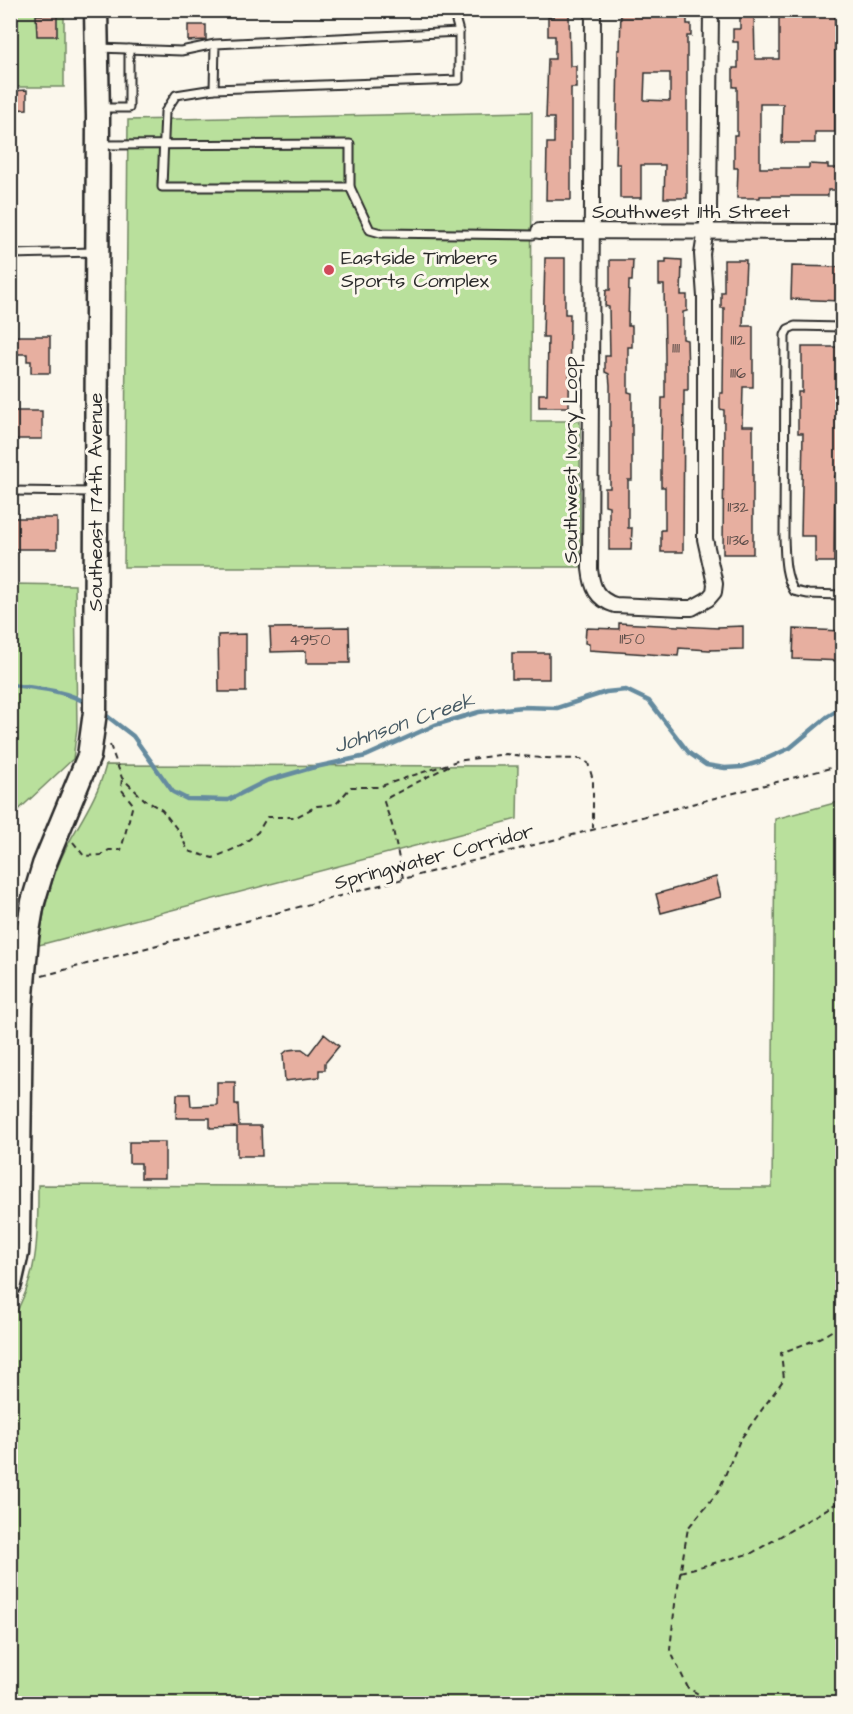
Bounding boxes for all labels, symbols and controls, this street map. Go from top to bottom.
street label: Southwest 11th Street [592,198,790,226]
place label: Eastside Timbers Sports Complex [341,244,497,295]
marker: Eastside Timbers Sports Complex [322,263,336,277]
house number: 1112 [730,329,746,351]
house number: 1111 [672,337,680,359]
street label: Southwest Ivory Loop [557,356,586,564]
house number: 1116 [730,362,746,384]
street label: Southeast 174th Avenue [82,392,110,611]
house number: 1132 [727,496,749,518]
house number: 1136 [727,529,749,551]
house number: 1150 [619,628,645,650]
house number: 4950 [289,629,331,651]
water label: Johnson Creek [330,685,479,761]
street label: Springwater Corridor [331,817,537,898]

